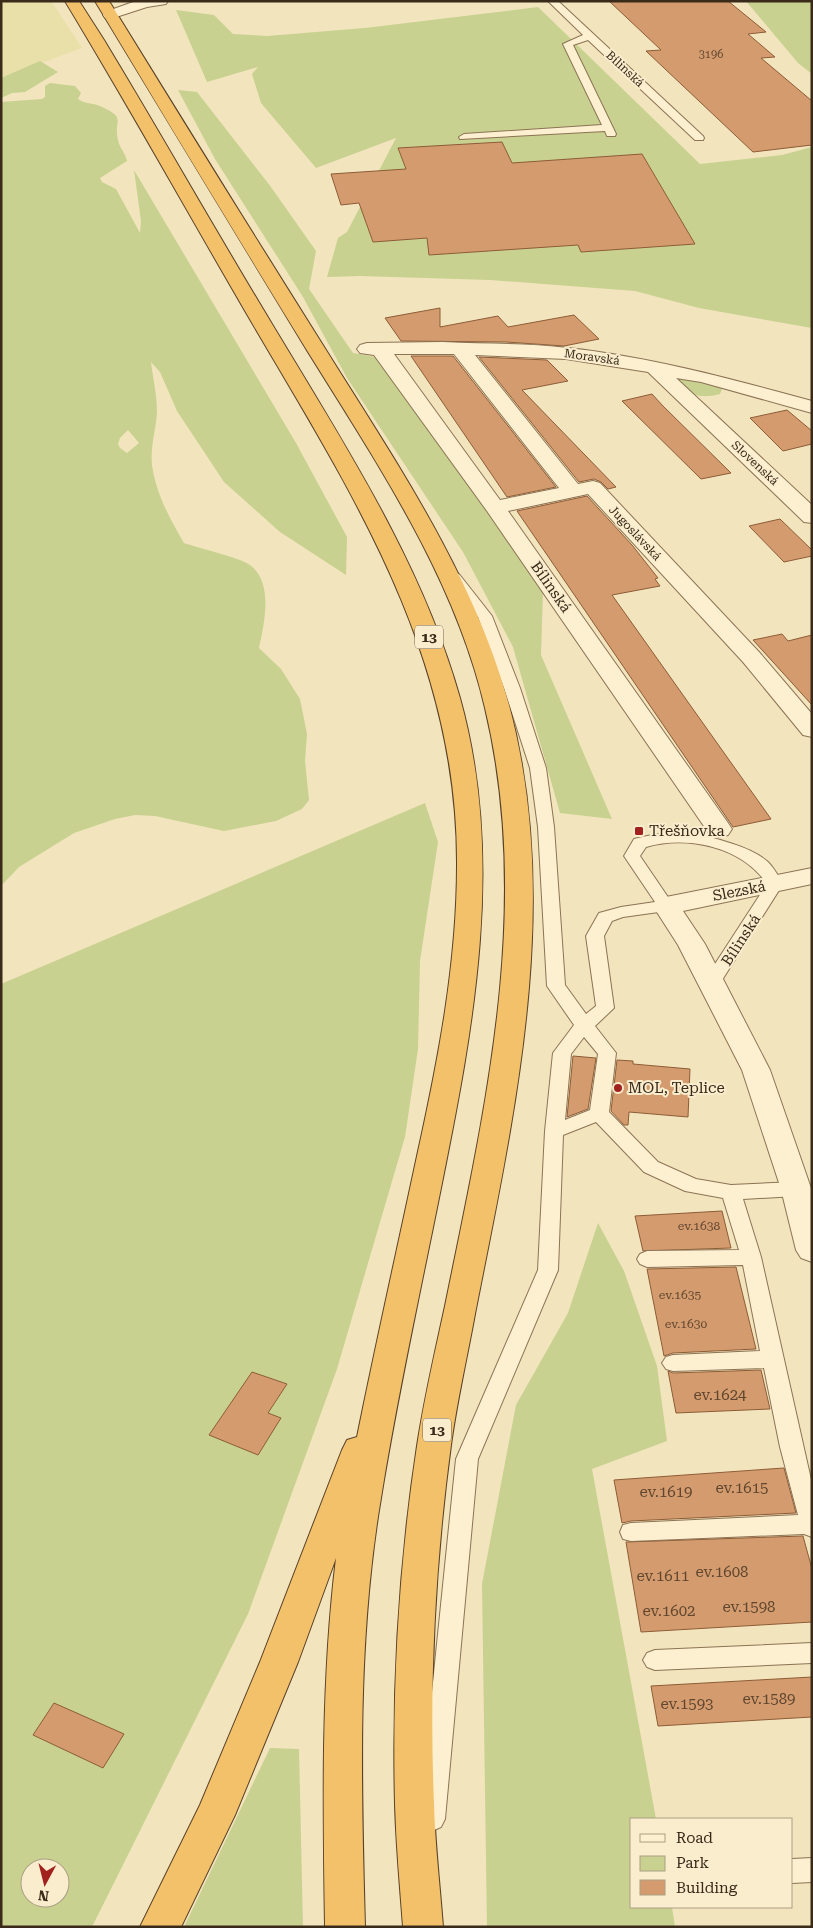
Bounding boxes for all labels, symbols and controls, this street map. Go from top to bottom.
street label: Bílinská [603,48,647,90]
house number: 3196 [699,48,723,61]
street label: Moravská [563,346,621,368]
street label: Slovenská [729,438,782,488]
street label: Jugoslávská [606,503,664,564]
street label: Bílinská [527,558,575,616]
road number: 13 [415,626,443,649]
place label: Třešňovka [649,822,725,840]
marker: Třešňovka [633,825,645,837]
street label: Slezská [711,877,767,905]
street label: Bílinská [718,911,764,969]
place label: MOL, Teplice [628,1079,725,1097]
marker: MOL, Teplice [612,1082,624,1094]
house number: ev.1638 [678,1219,720,1233]
house number: ev.1635 [659,1288,701,1302]
house number: ev.1630 [665,1317,707,1331]
house number: ev.1624 [693,1386,747,1404]
road number: 13 [423,1418,451,1442]
house number: ev.1615 [715,1479,769,1497]
house number: ev.1619 [639,1483,693,1501]
house number: ev.1608 [695,1563,749,1581]
house number: ev.1611 [636,1567,690,1585]
house number: ev.1598 [722,1598,776,1616]
house number: ev.1602 [642,1602,696,1620]
house number: ev.1589 [742,1690,796,1708]
house number: ev.1593 [660,1695,714,1713]
legend [630,1818,793,1908]
text: Road [676,1829,713,1847]
text: Park [676,1854,710,1872]
north arrow [20,1858,70,1908]
text: Building [676,1879,738,1897]
text: N [37,1887,50,1905]

